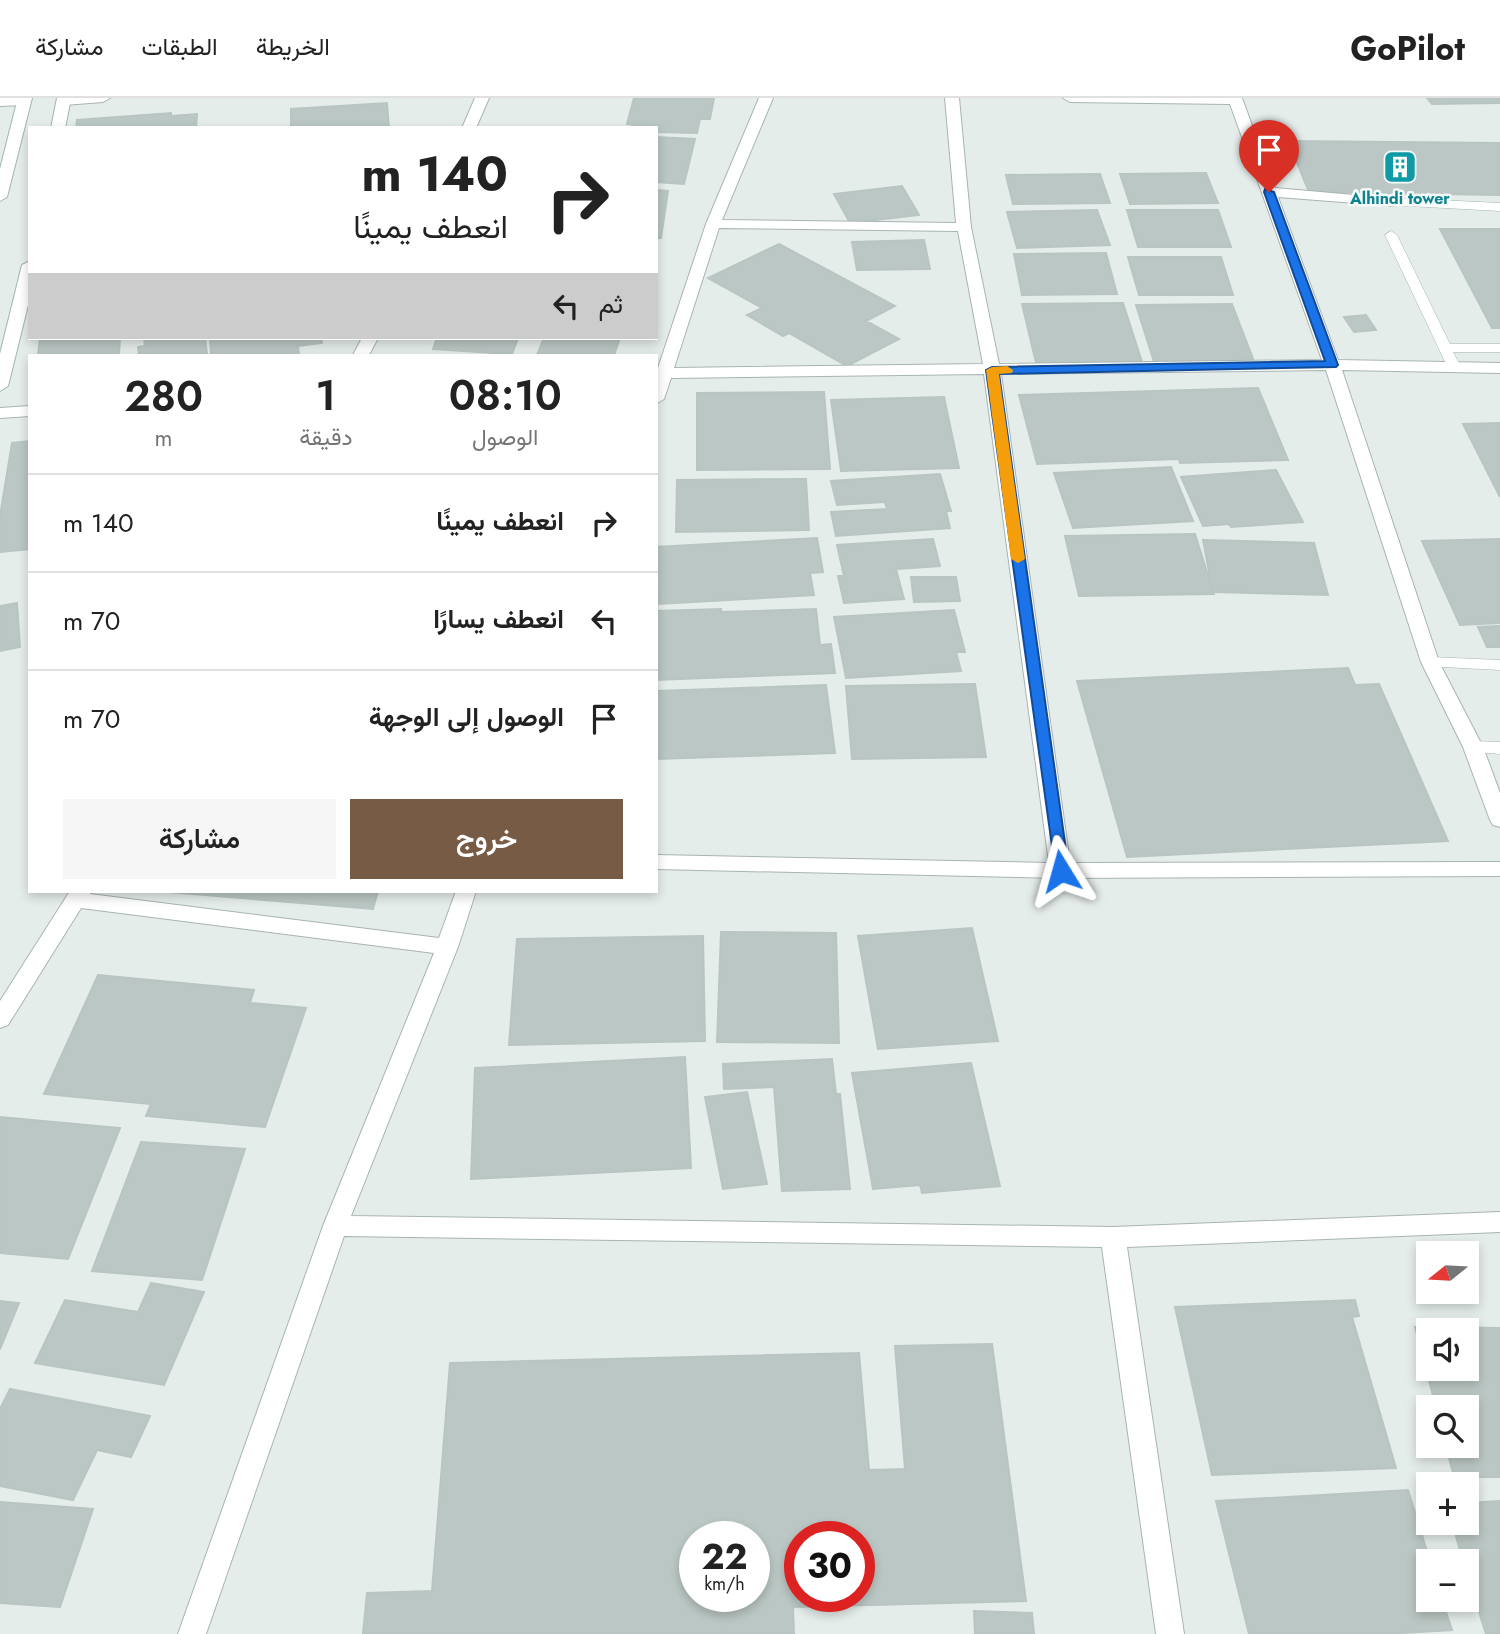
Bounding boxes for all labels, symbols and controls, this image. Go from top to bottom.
text: GoPilot [1350,25,1465,72]
text: مشاركة [35,29,103,64]
text: الطبقات [141,29,218,64]
text: الخريطة [256,29,330,64]
pin [1239,120,1299,192]
icon: arrive [1250,131,1288,169]
text: 140 m [362,139,508,209]
building icon: Alhindi tower [1381,148,1419,186]
icon: right [532,154,623,245]
place label: Alhindi tower [1349,187,1450,210]
text: انعطف يمينًا [353,204,508,250]
text: ثم [599,285,623,323]
icon: left [547,287,585,325]
text: 1 [315,365,336,426]
text: 08:10 [449,365,562,426]
text: 280 [124,366,203,427]
text: دقيقة [299,420,352,454]
text: الوصول [472,420,538,454]
text: m [155,421,173,455]
text: انعطف يمينًا [436,502,564,540]
text: 140 m [63,504,134,542]
icon: right [585,504,623,542]
text: انعطف يسارًا [433,600,564,638]
text: 70 m [63,602,120,640]
icon: left [585,602,623,640]
text: الوصول إلى الوجهة [369,698,564,736]
text: 70 m [63,700,120,738]
icon: arrive [585,700,623,738]
button: مشاركة [63,799,336,879]
button: خروج [350,799,623,879]
position arrow [1024,834,1098,908]
north arrow [1416,1241,1479,1304]
map controls [1416,1241,1479,1612]
button: sound [1416,1318,1479,1381]
button: search [1416,1395,1479,1458]
button: + [1416,1472,1479,1535]
speed limit sign: 30 [784,1521,875,1612]
text: 22 [702,1532,747,1582]
button: − [1416,1549,1479,1612]
text: km/h [704,1571,745,1597]

